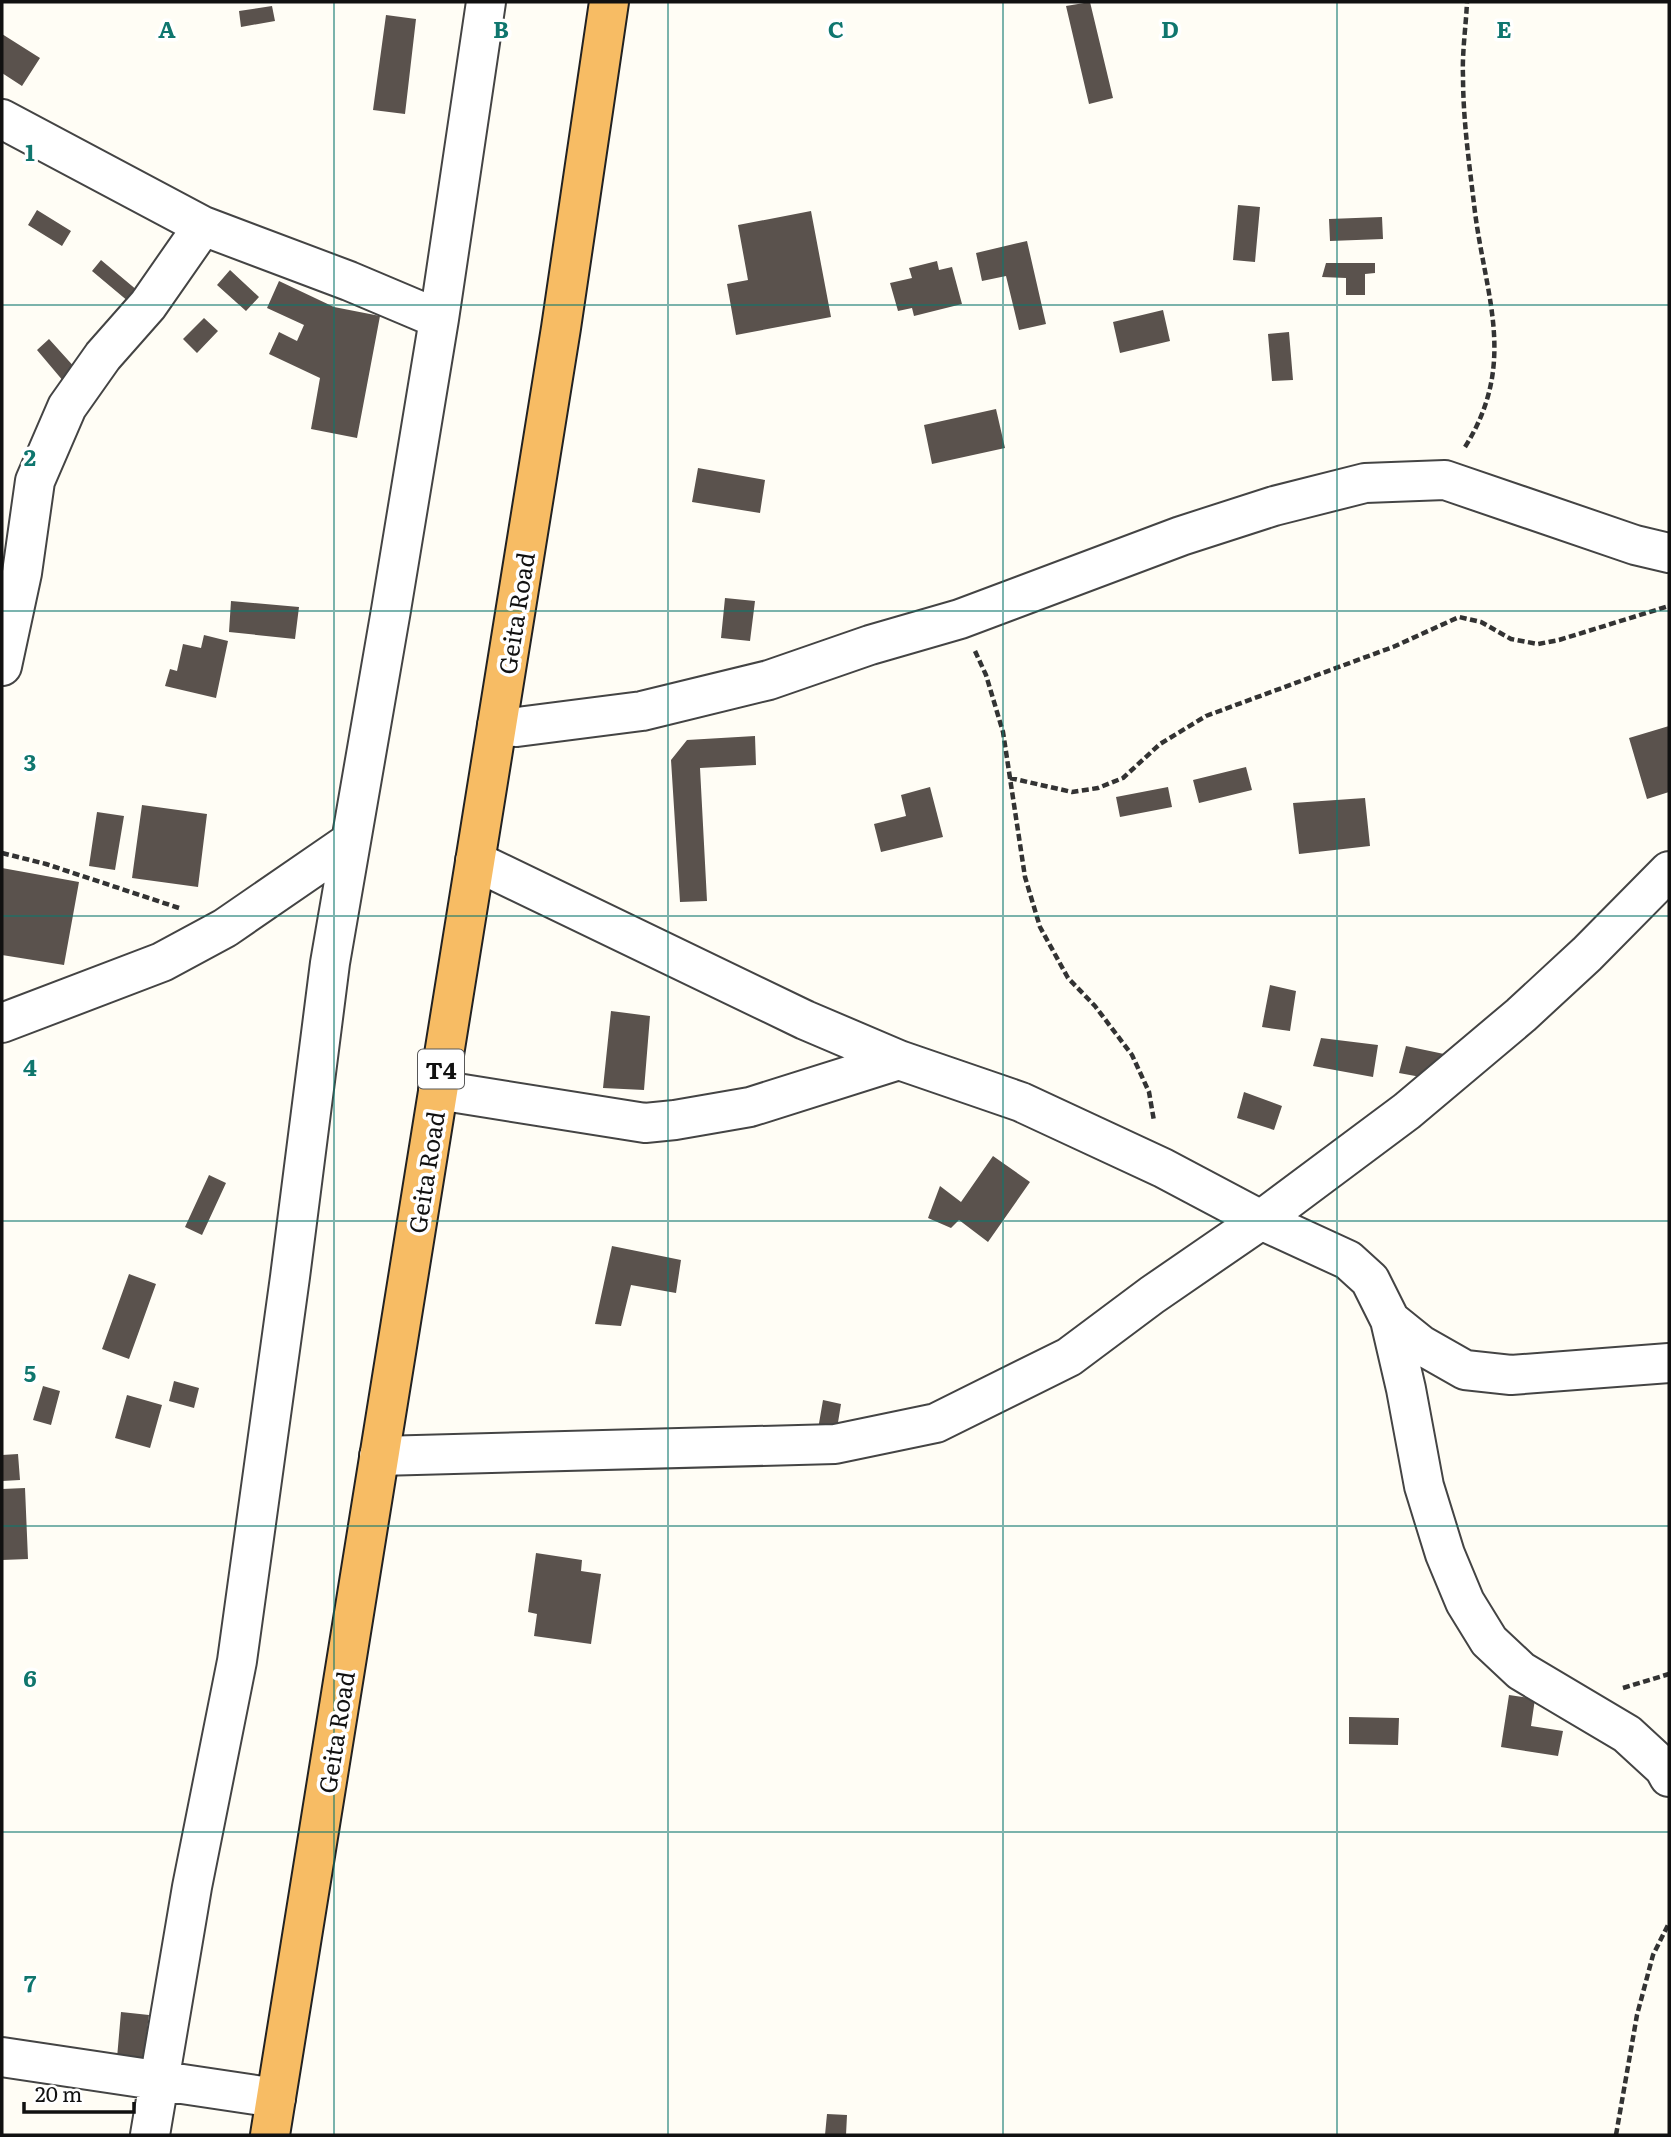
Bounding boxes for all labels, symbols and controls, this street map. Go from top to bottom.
text: A [158,11,176,45]
text: B [493,11,509,45]
text: C [828,11,844,45]
text: D [1161,11,1179,45]
text: E [1496,11,1512,45]
text: 1 [25,134,35,168]
text: 2 [24,439,36,473]
street label: Geita Road [488,549,542,677]
text: 3 [24,744,36,778]
text: 4 [23,1049,37,1083]
road number: T4 [418,1050,464,1088]
street label: Geita Road [398,1108,452,1236]
text: 5 [24,1355,36,1389]
text: 6 [23,1660,37,1694]
street label: Geita Road [308,1668,362,1796]
text: 7 [24,1965,37,1999]
scale bar [24,2070,135,2114]
text: 20 m [35,2077,82,2108]

